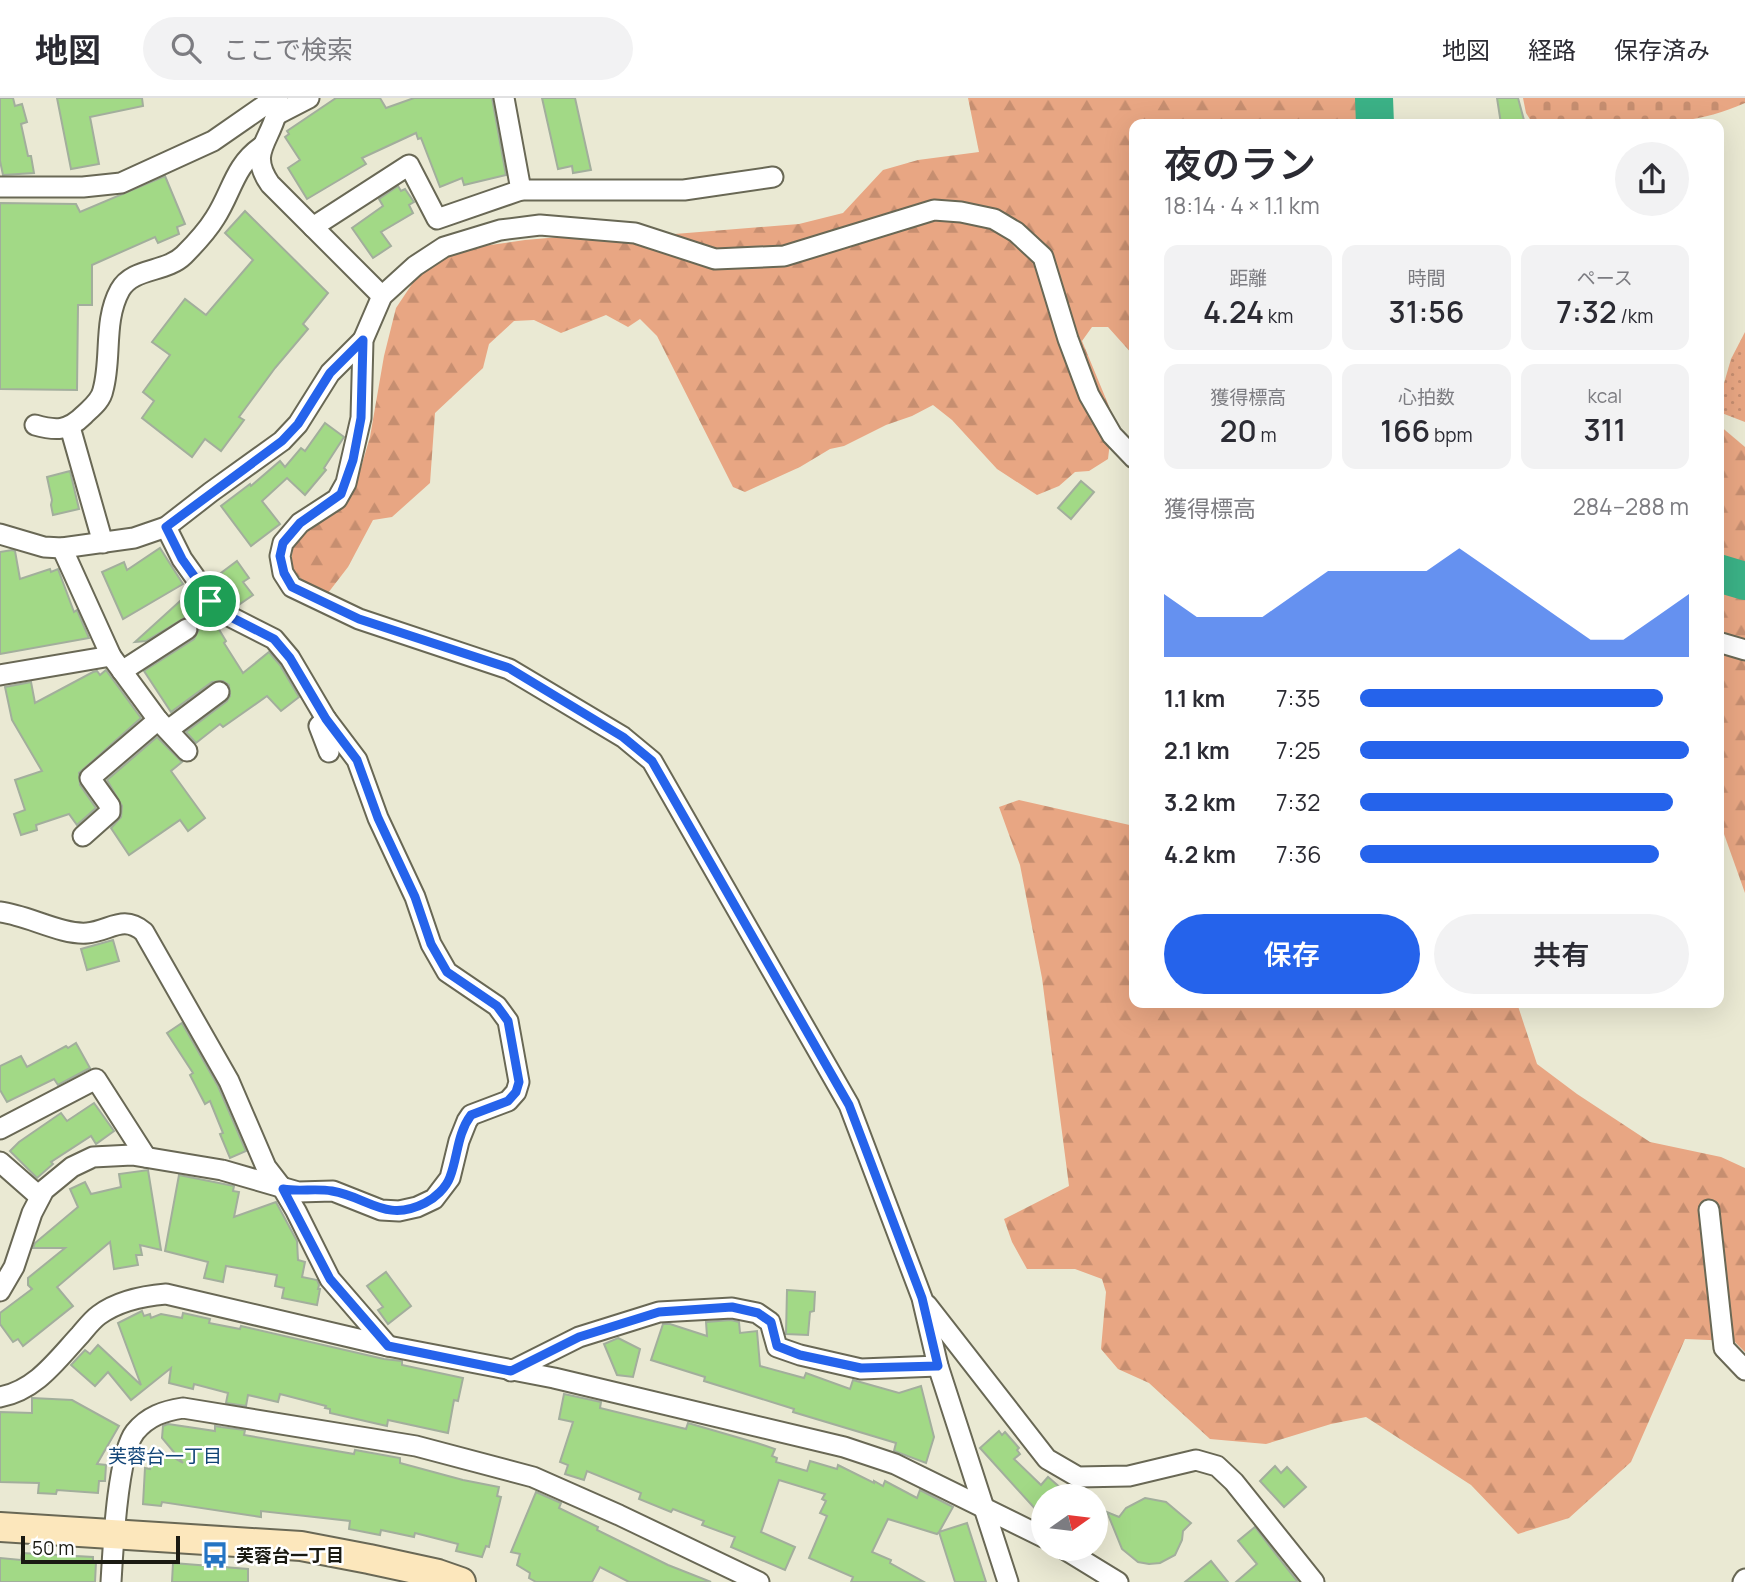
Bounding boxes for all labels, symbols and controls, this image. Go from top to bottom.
search box [143,17,633,80]
text: 地図 [35,27,101,72]
icon: search [167,29,205,67]
text: ここで検索 [223,31,353,67]
text: 地図 [1442,33,1490,66]
text: 経路 [1528,33,1576,66]
text: 保存済み [1614,33,1710,66]
text: 夜のラン [1164,137,1316,189]
button: share [1615,142,1689,216]
text: 18:14 · 4 × 1.1 km [1164,189,1320,221]
text: 距離 [1229,265,1267,291]
text: 時間 [1407,265,1446,291]
text: ペース [1577,265,1633,291]
text: 4.24 [1203,291,1264,332]
text: 31:56 [1389,291,1464,332]
text: 7:32 [1556,291,1617,332]
text: km [1264,303,1293,329]
text: /km [1617,303,1653,329]
text: kcal [1587,383,1622,409]
text: 獲得標高 [1210,384,1286,410]
text: 心拍数 [1398,384,1455,410]
text: 311 [1584,409,1626,450]
text: 20 [1220,410,1257,451]
text: 166 [1380,410,1430,451]
text: m [1257,422,1277,448]
text: bpm [1430,422,1473,448]
text: 284–288 m [1573,490,1689,522]
text: 獲得標高 [1164,492,1256,524]
pin [180,571,240,631]
icon: arrive [191,582,229,620]
text: 1.1 km [1164,682,1225,714]
text: 7:35 [1276,682,1320,714]
text: 2.1 km [1164,734,1230,766]
text: 7:25 [1276,734,1321,766]
text: 3.2 km [1164,786,1236,818]
text: 7:32 [1276,786,1320,818]
text: 4.2 km [1164,838,1236,870]
text: 7:36 [1276,838,1321,870]
button: 保存 [1164,914,1420,994]
button: 共有 [1434,914,1689,994]
district label: 芙蓉台一丁目 [108,1443,222,1469]
north arrow [1031,1484,1108,1561]
map controls [1031,1484,1108,1561]
scale bar [21,1533,180,1565]
text: 50 m [32,1535,74,1561]
bus stop icon: 芙蓉台一丁目 [200,1540,230,1570]
place label: 芙蓉台一丁目 [236,1543,344,1567]

